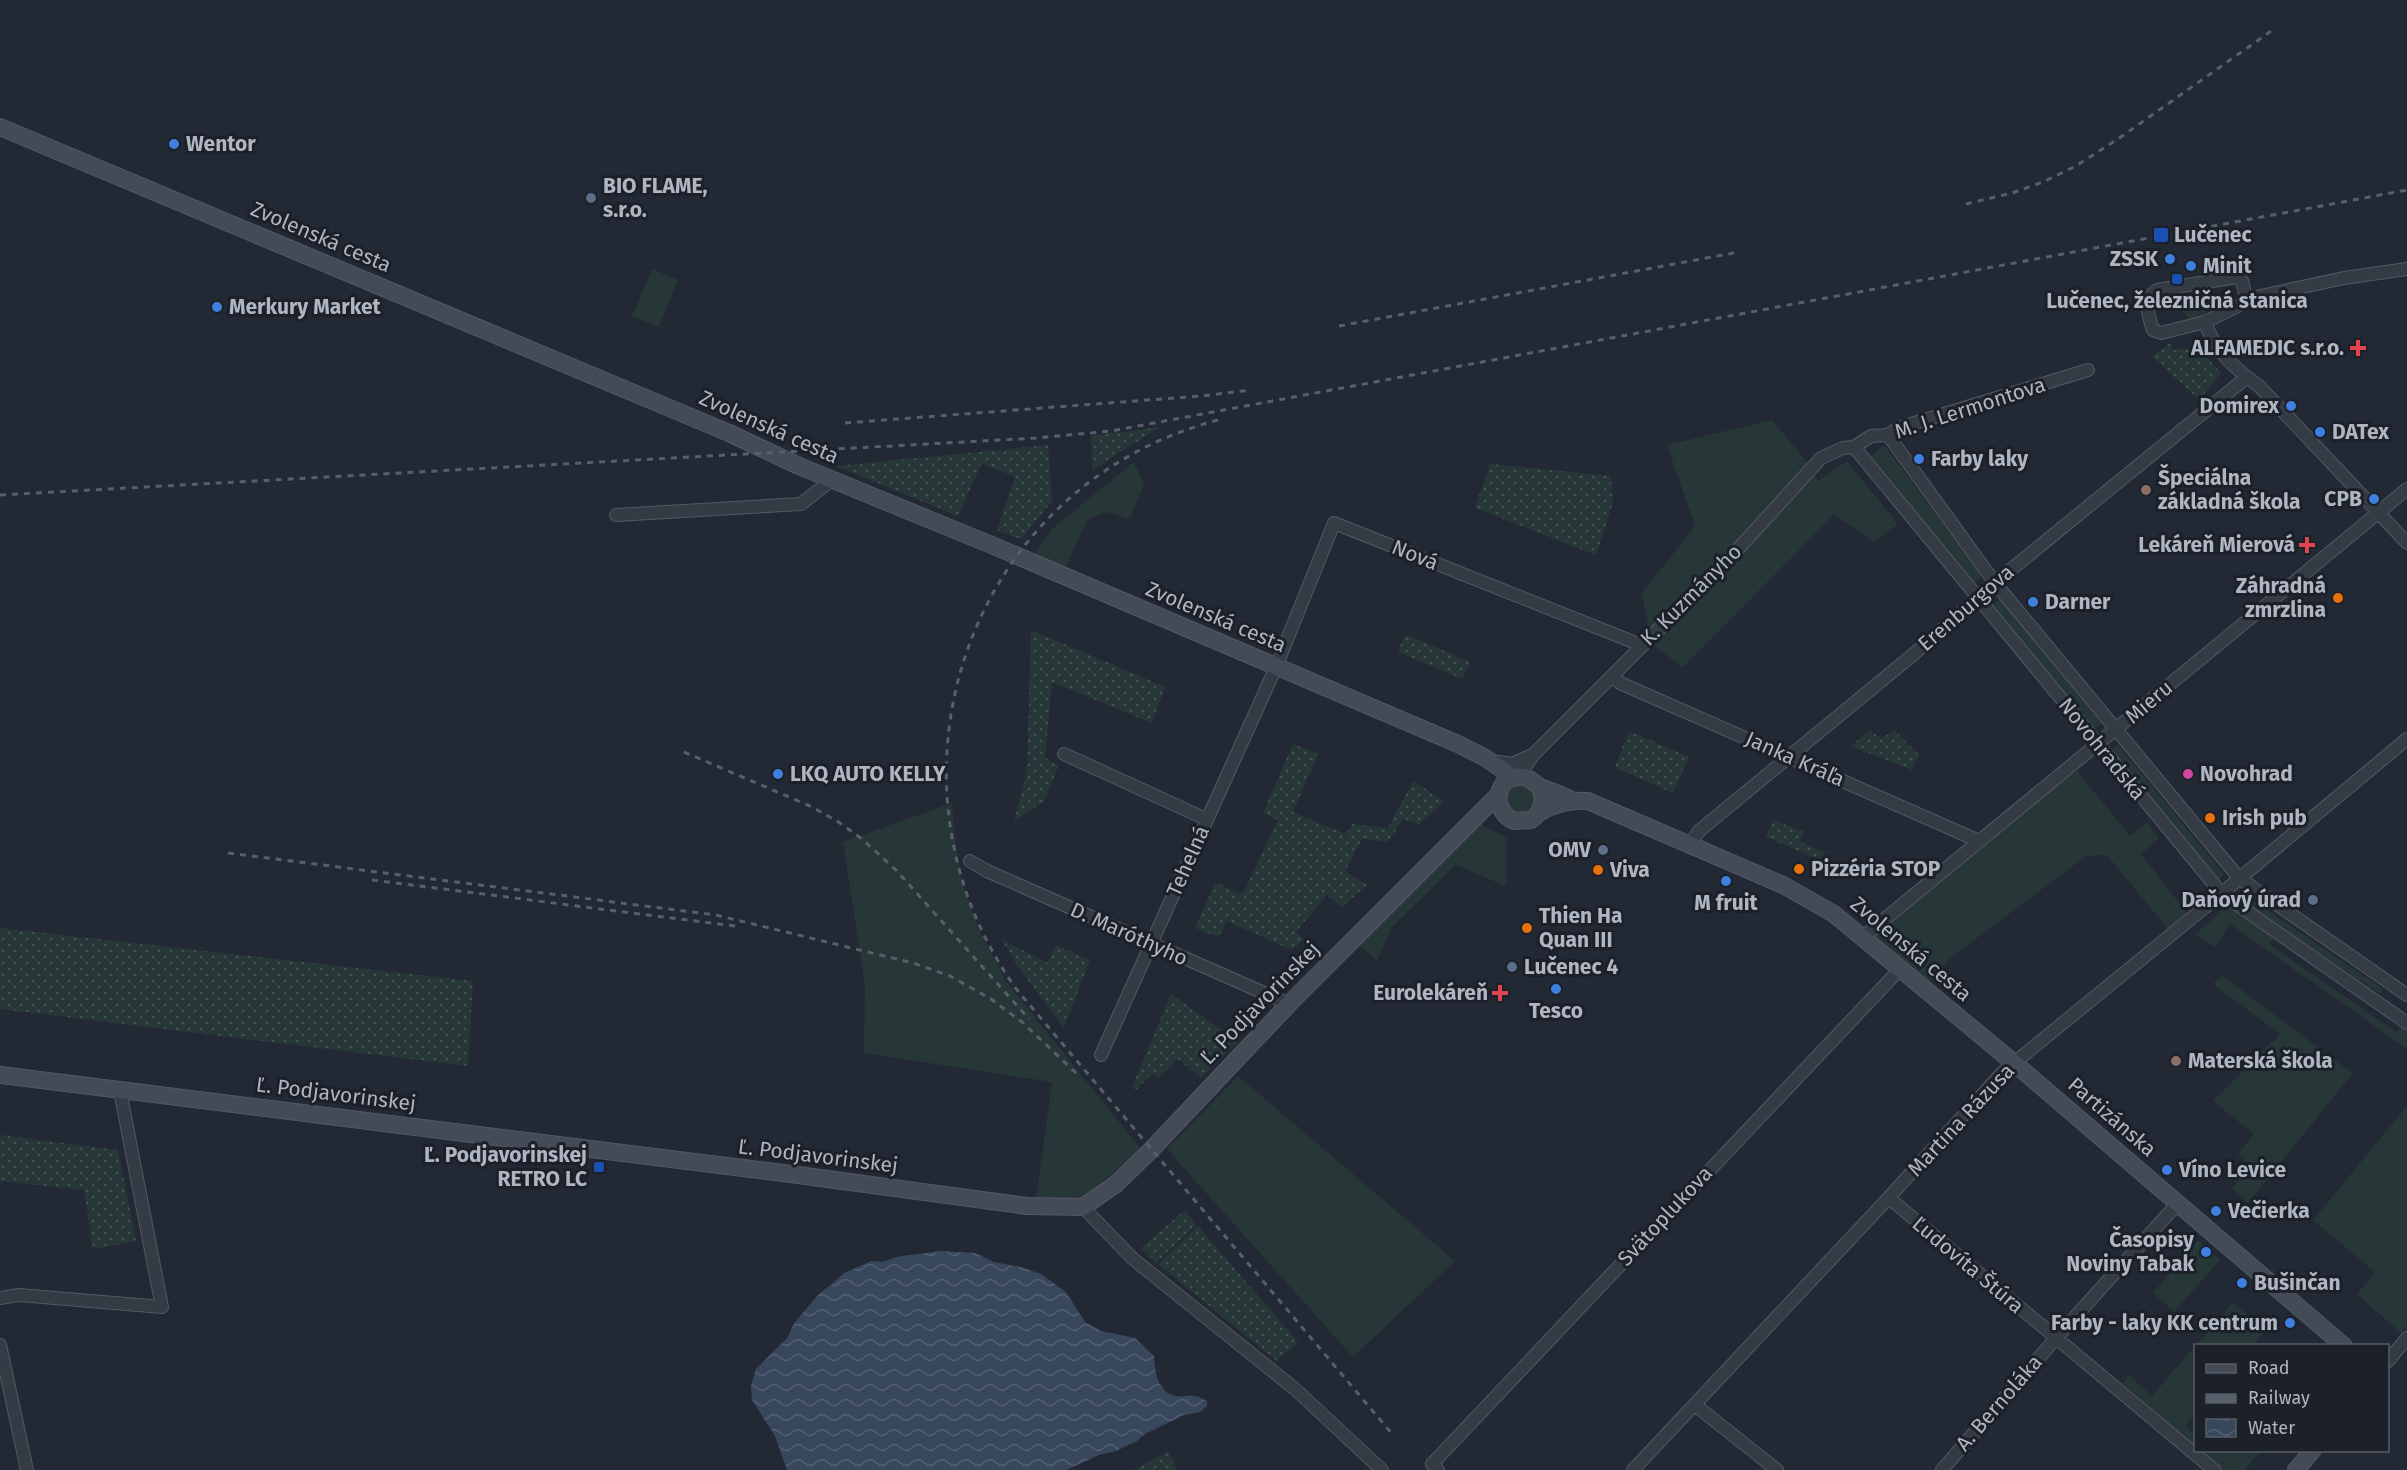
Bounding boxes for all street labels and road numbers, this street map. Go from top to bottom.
street label: Zvolenská cesta [247,196,395,278]
street label: M. J. Lermontova [1891,371,2049,445]
street label: Zvolenská cesta [695,385,843,469]
street label: Nová [1388,534,1442,576]
street label: K. Kuzmányho [1635,539,1747,651]
street label: Erenburgova [1913,559,2019,657]
street label: Zvolenská cesta [1142,576,1290,658]
street label: Mieru [2120,675,2178,729]
street label: Novohradská [2053,692,2151,806]
street label: Janka Kráľa [1741,726,1849,792]
street label: Tehelná [1161,822,1215,900]
street label: Zvolenská cesta [1845,891,1977,1007]
street label: D. Maróthyho [1066,897,1192,971]
street label: Ľ. Podjavorinskej [1195,936,1325,1070]
street label: Martina Rázusa [1902,1058,2020,1182]
street label: Ľ. Podjavorinskej [255,1071,417,1117]
street label: Partizánska [2063,1072,2161,1162]
street label: Ľ. Podjavorinskej [737,1133,899,1179]
street label: Svätoplukova [1612,1161,1718,1271]
street label: Ľudovíta Štúra [1907,1211,2029,1319]
street label: A. Bernoláka [1950,1350,2048,1456]

